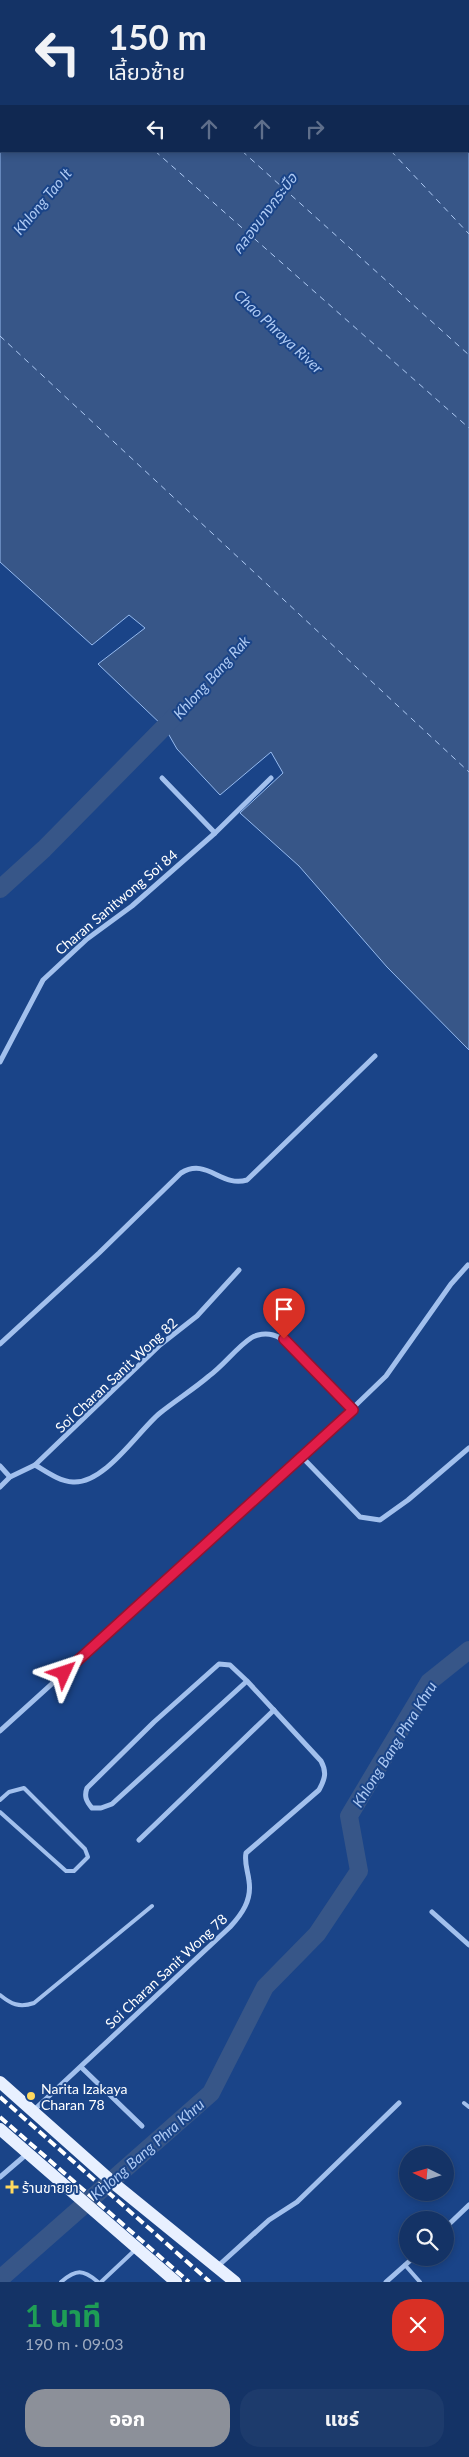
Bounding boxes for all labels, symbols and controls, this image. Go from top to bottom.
text: 150 m [108,15,207,57]
icon: left [25,20,90,85]
text: เลี้ยวซ้าย [108,58,185,85]
icon: left [142,115,170,143]
icon: ahead [195,115,223,143]
icon: ahead [248,115,276,143]
icon: right [301,115,329,143]
water label: Khlong Tao It [9,164,75,238]
water label: คลองบางกระบือ [228,168,301,257]
water label: Chao Phraya River [231,285,328,377]
water label: Khlong Bang Rak [169,631,254,722]
street label: Charan Sanitwong Soi 84 [51,846,181,958]
pin [263,1288,305,1339]
icon: arrive [270,1295,298,1323]
street label: Soi Charan Sanit Wong 82 [52,1314,180,1436]
position arrow [37,1646,89,1698]
water label: Khlong Bang Phra Khru [348,1678,440,1810]
street label: Soi Charan Sanit Wong 78 [102,1910,230,2032]
place label: Narita Izakaya Charan 78 [41,2080,127,2113]
marker: Narita Izakaya Charan 78 [25,2090,37,2102]
water label: Khlong Bang Phra Khru [86,2095,208,2203]
north arrow [399,2146,454,2201]
map controls [399,2146,454,2266]
place label: ร้านขายยา [22,2179,79,2196]
marker: ร้านขายยา [6,2181,18,2193]
button: search [399,2211,454,2266]
text: 1 นาที [25,2297,101,2333]
button: close [392,2299,444,2351]
text: 190 m · 09:03 [25,2334,124,2353]
button: ออก [25,2389,230,2447]
button: แชร์ [240,2389,444,2447]

